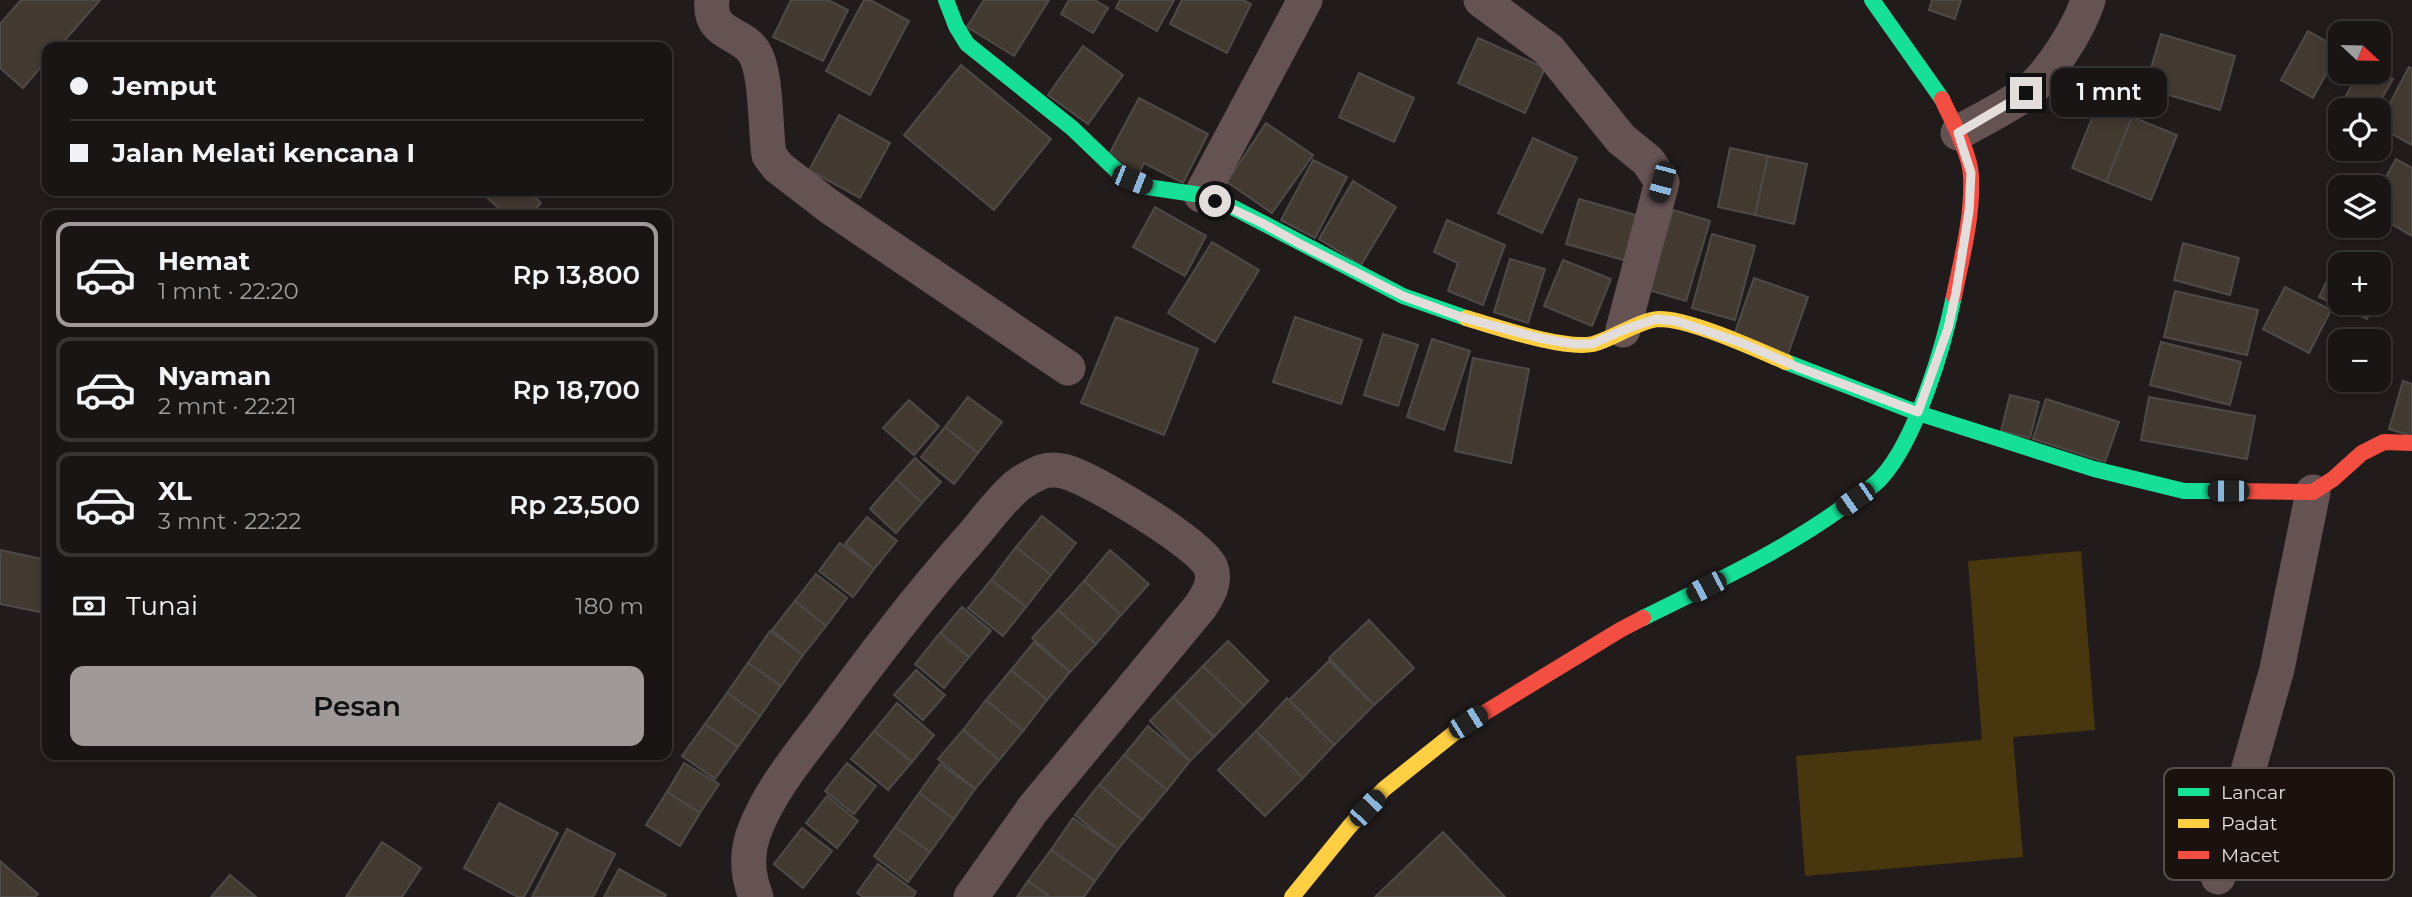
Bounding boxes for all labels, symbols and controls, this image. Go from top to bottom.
north arrow [2328,21,2390,84]
map controls [2328,21,2391,392]
callout: 1 mnt [2050,68,2166,118]
text: Jemput [112,70,217,102]
route end [2010,77,2042,109]
text: 1 mnt [2077,78,2141,106]
button: locate [2328,98,2391,161]
text: Jalan Melati kencana I [112,137,415,169]
car [1647,159,1678,205]
car [1109,162,1156,198]
button: layers [2328,175,2391,238]
route start [1199,185,1231,217]
icon: car [74,243,137,306]
text: Hemat [158,245,250,277]
button: + [2328,252,2391,315]
text: Rp 13,800 [512,259,640,291]
text: 1 mnt · 22:20 [158,277,299,305]
button: − [2328,329,2391,392]
icon: car [74,358,137,421]
text: Nyaman [158,360,271,392]
text: Rp 18,700 [513,374,640,406]
text: 2 mnt · 22:21 [158,392,297,420]
icon: car [74,473,137,536]
text: XL [158,475,192,507]
car [1832,478,1879,520]
car [2208,481,2250,502]
text: Rp 23,500 [509,489,640,521]
text: 3 mnt · 22:22 [158,507,301,535]
car [1683,568,1730,606]
icon: cash [70,587,108,625]
text: Tunai [126,590,198,622]
text: 180 m [575,592,644,620]
button: Pesan [70,666,644,746]
car [1445,702,1492,742]
legend [2164,768,2394,880]
text: Lancar [2221,781,2286,804]
car [1345,785,1390,831]
text: Padat [2221,812,2278,835]
text: Macet [2221,844,2280,867]

